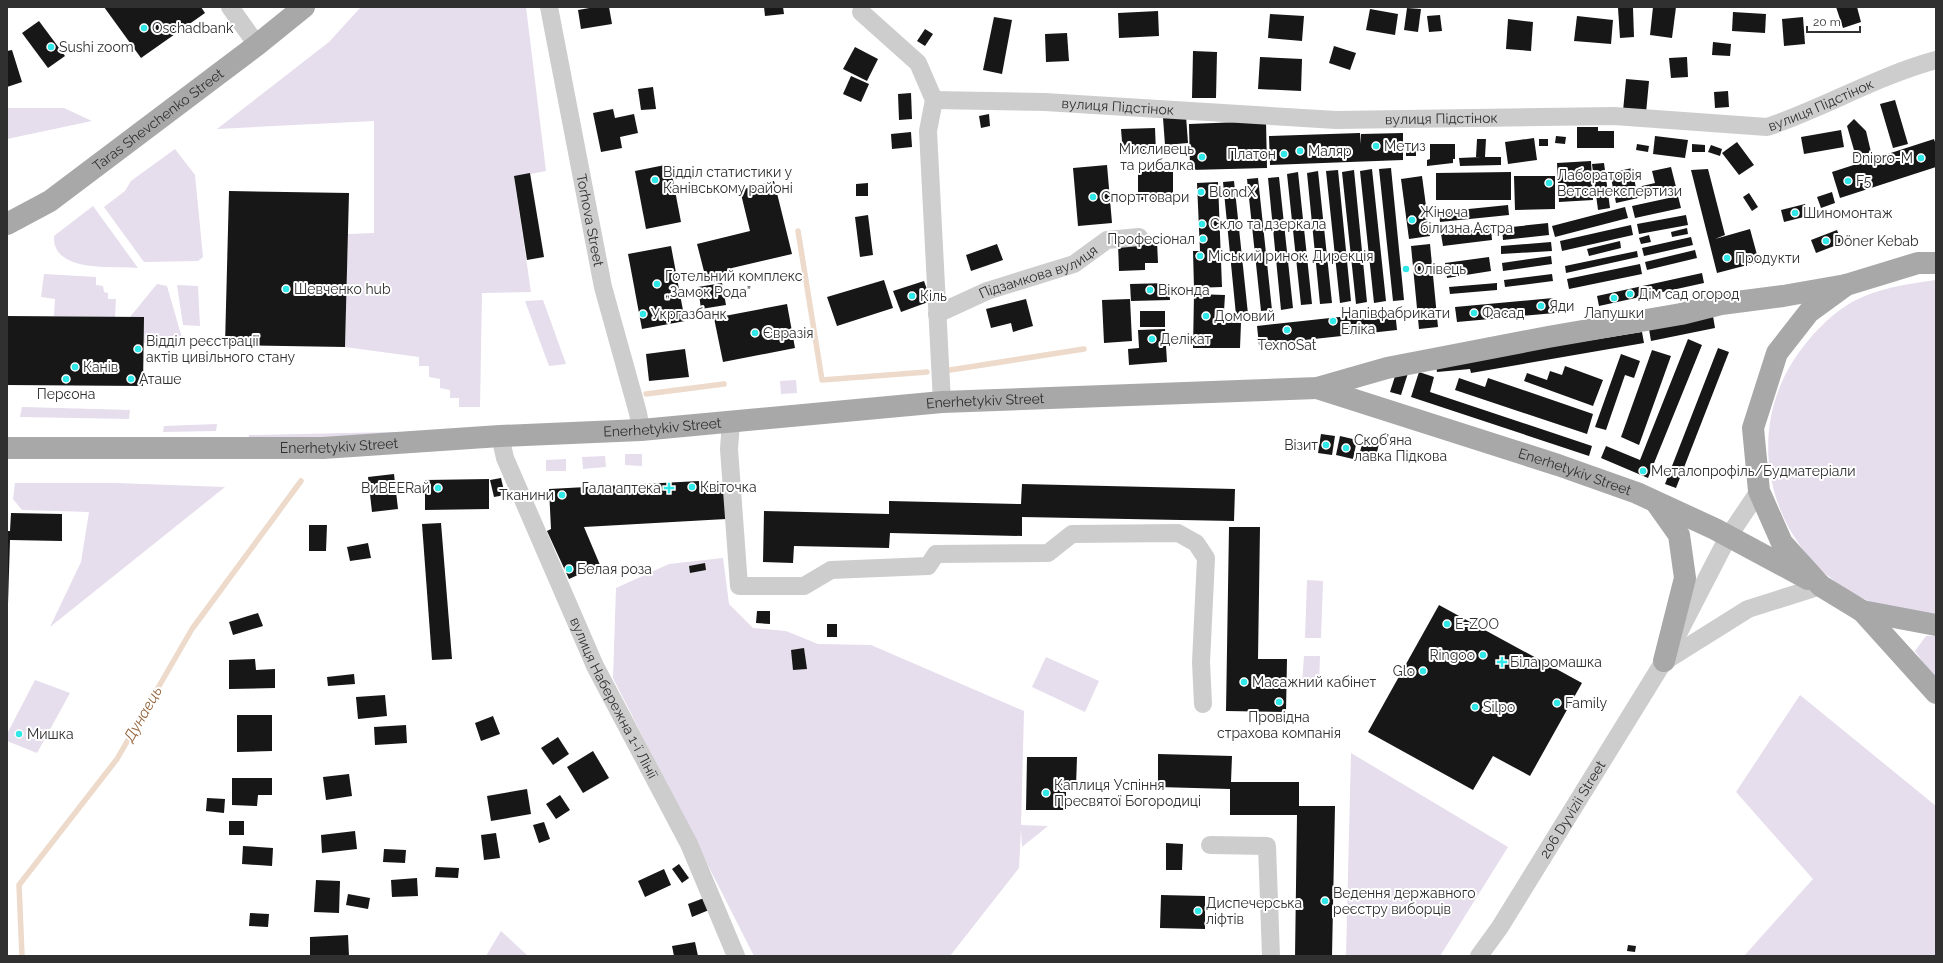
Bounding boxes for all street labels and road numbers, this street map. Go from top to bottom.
street label: Taras Shevchenko Street [89,65,227,174]
street label: вулиця Підстінок [1766,76,1876,134]
street label: вулиця Підстінок [1061,95,1175,118]
street label: вулиця Підстінок [1385,110,1498,127]
street label: Torhova Street [573,172,607,268]
street label: Підзамкова вулиця [976,242,1100,302]
street label: Enerhetykiv Street [925,390,1045,411]
street label: Enerhetykiv Street [603,415,722,440]
street label: Enerhetykiv Street [280,435,399,456]
street label: Enerhetykiv Street [1516,445,1634,498]
street label: вулиця Набережна 1-ї Лінії [567,615,661,781]
street label: 206 Dyvizii Street [1536,757,1609,861]

